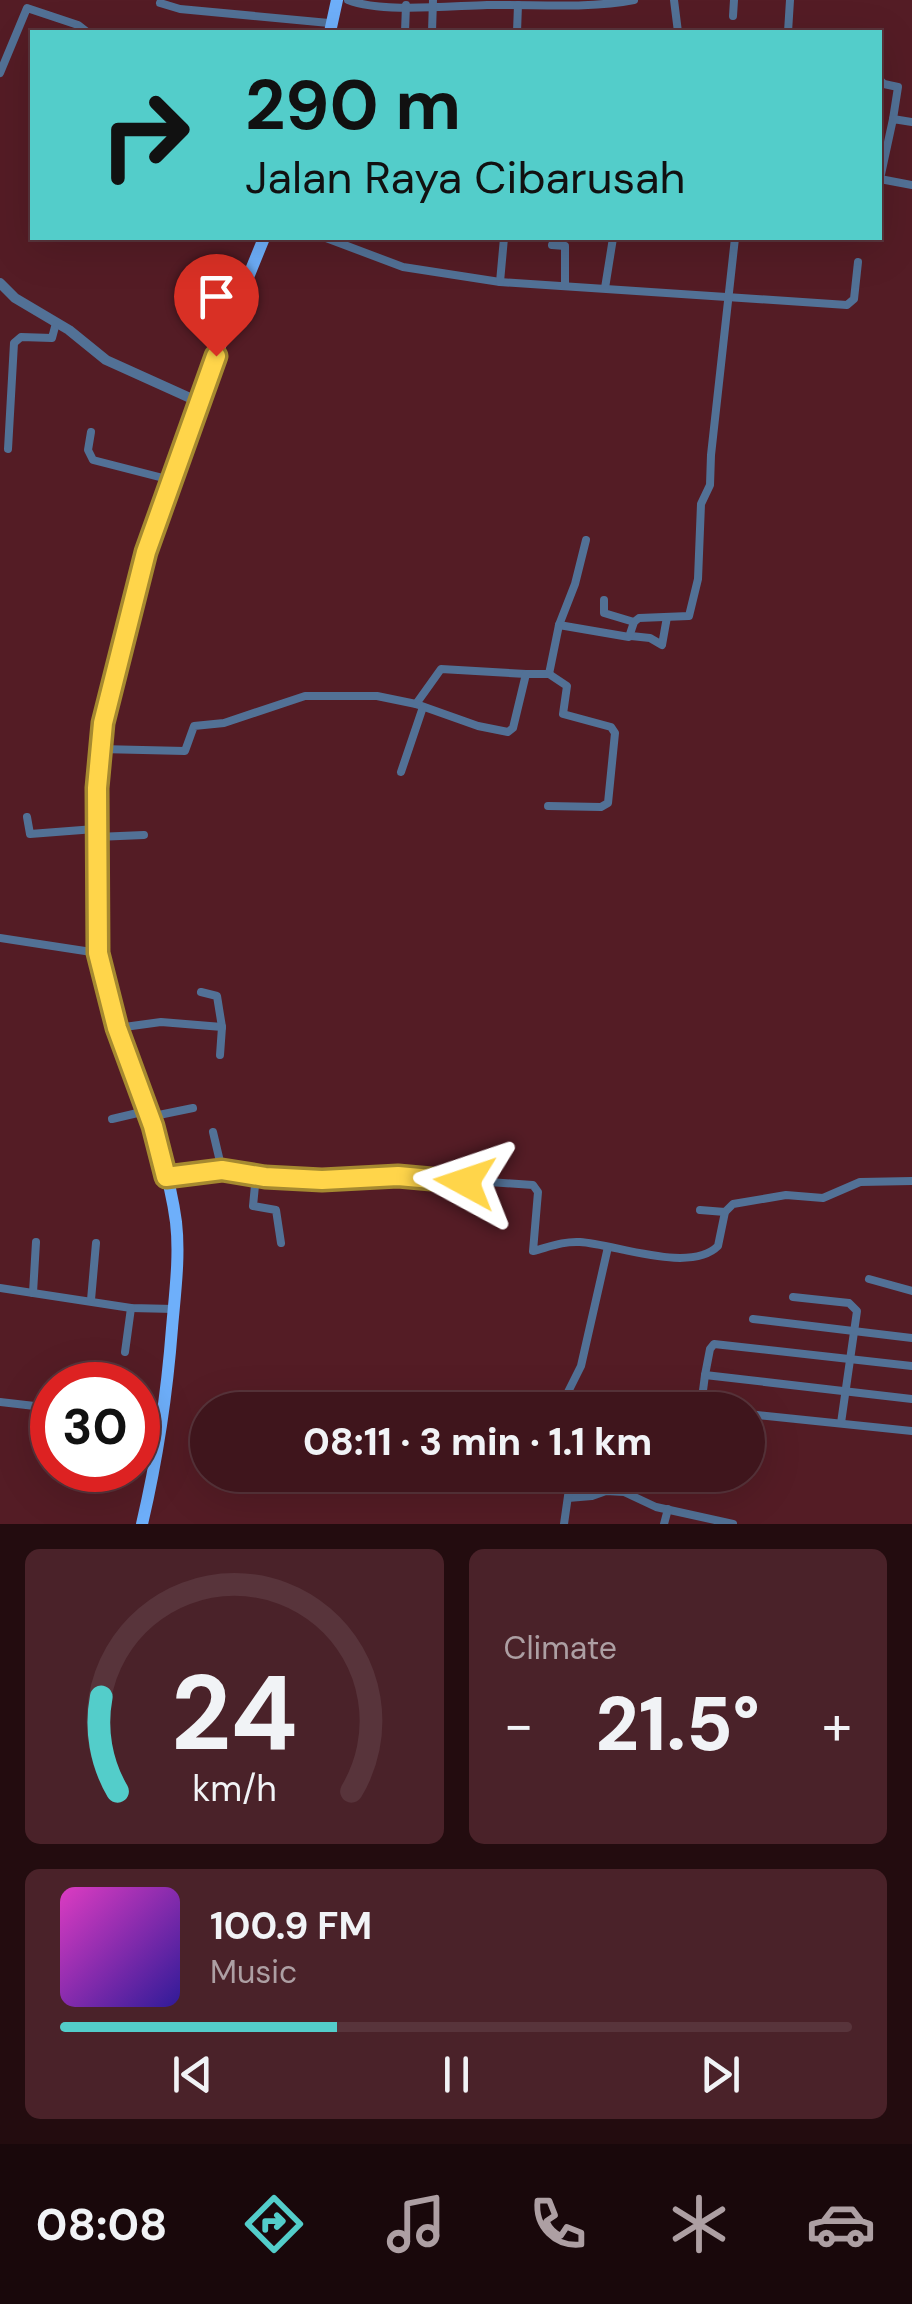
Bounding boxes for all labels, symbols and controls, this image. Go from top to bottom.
text: 290 m [245,60,461,151]
icon: right [80,70,210,200]
text: Jalan Raya Cibarusah [245,148,685,207]
pin [174,254,259,357]
icon: arrive [189,269,244,324]
position arrow [413,1130,517,1234]
speed limit sign: 30 [30,1362,160,1492]
text: 08:11 · 3 min · 1.1 km [303,1417,652,1467]
text: Climate [504,1627,617,1669]
text: 24 [171,1646,298,1781]
text: 21.5° [596,1676,760,1773]
text: − [504,1689,534,1761]
text: + [822,1689,852,1761]
text: km/h [192,1766,276,1812]
text: 100.9 FM [210,1901,372,1951]
text: Music [210,1951,297,1993]
icon: previous [165,2047,220,2102]
icon: pause [429,2047,484,2102]
icon: next [693,2047,748,2102]
icon: directions [239,2189,309,2259]
icon: music [381,2189,451,2259]
icon: phone [523,2189,593,2259]
icon: climate [664,2189,734,2259]
icon: car [806,2189,876,2259]
text: 08:08 [36,2195,168,2254]

